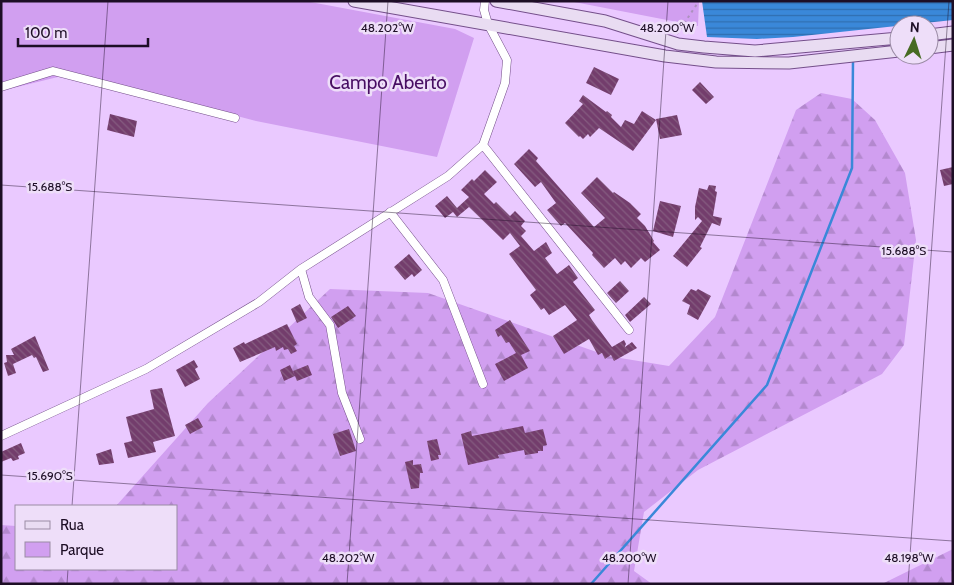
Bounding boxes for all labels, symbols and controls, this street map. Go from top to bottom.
scale bar [18,15,148,47]
north arrow [889,15,939,65]
text: N [909,18,920,36]
text: 48.202°W [361,20,414,35]
text: 48.200°W [640,20,695,35]
text: 100 m [25,24,67,42]
park label: Campo Aberto [329,71,447,94]
text: 15.688°S [28,179,72,194]
text: 15.688°S [882,243,926,258]
text: 15.690°S [27,468,73,483]
legend [15,505,178,570]
text: Rua [60,516,85,534]
text: Parque [60,541,104,559]
text: 48.202°W [322,550,375,565]
text: 48.200°W [602,550,657,565]
text: 48.198°W [884,550,934,565]

